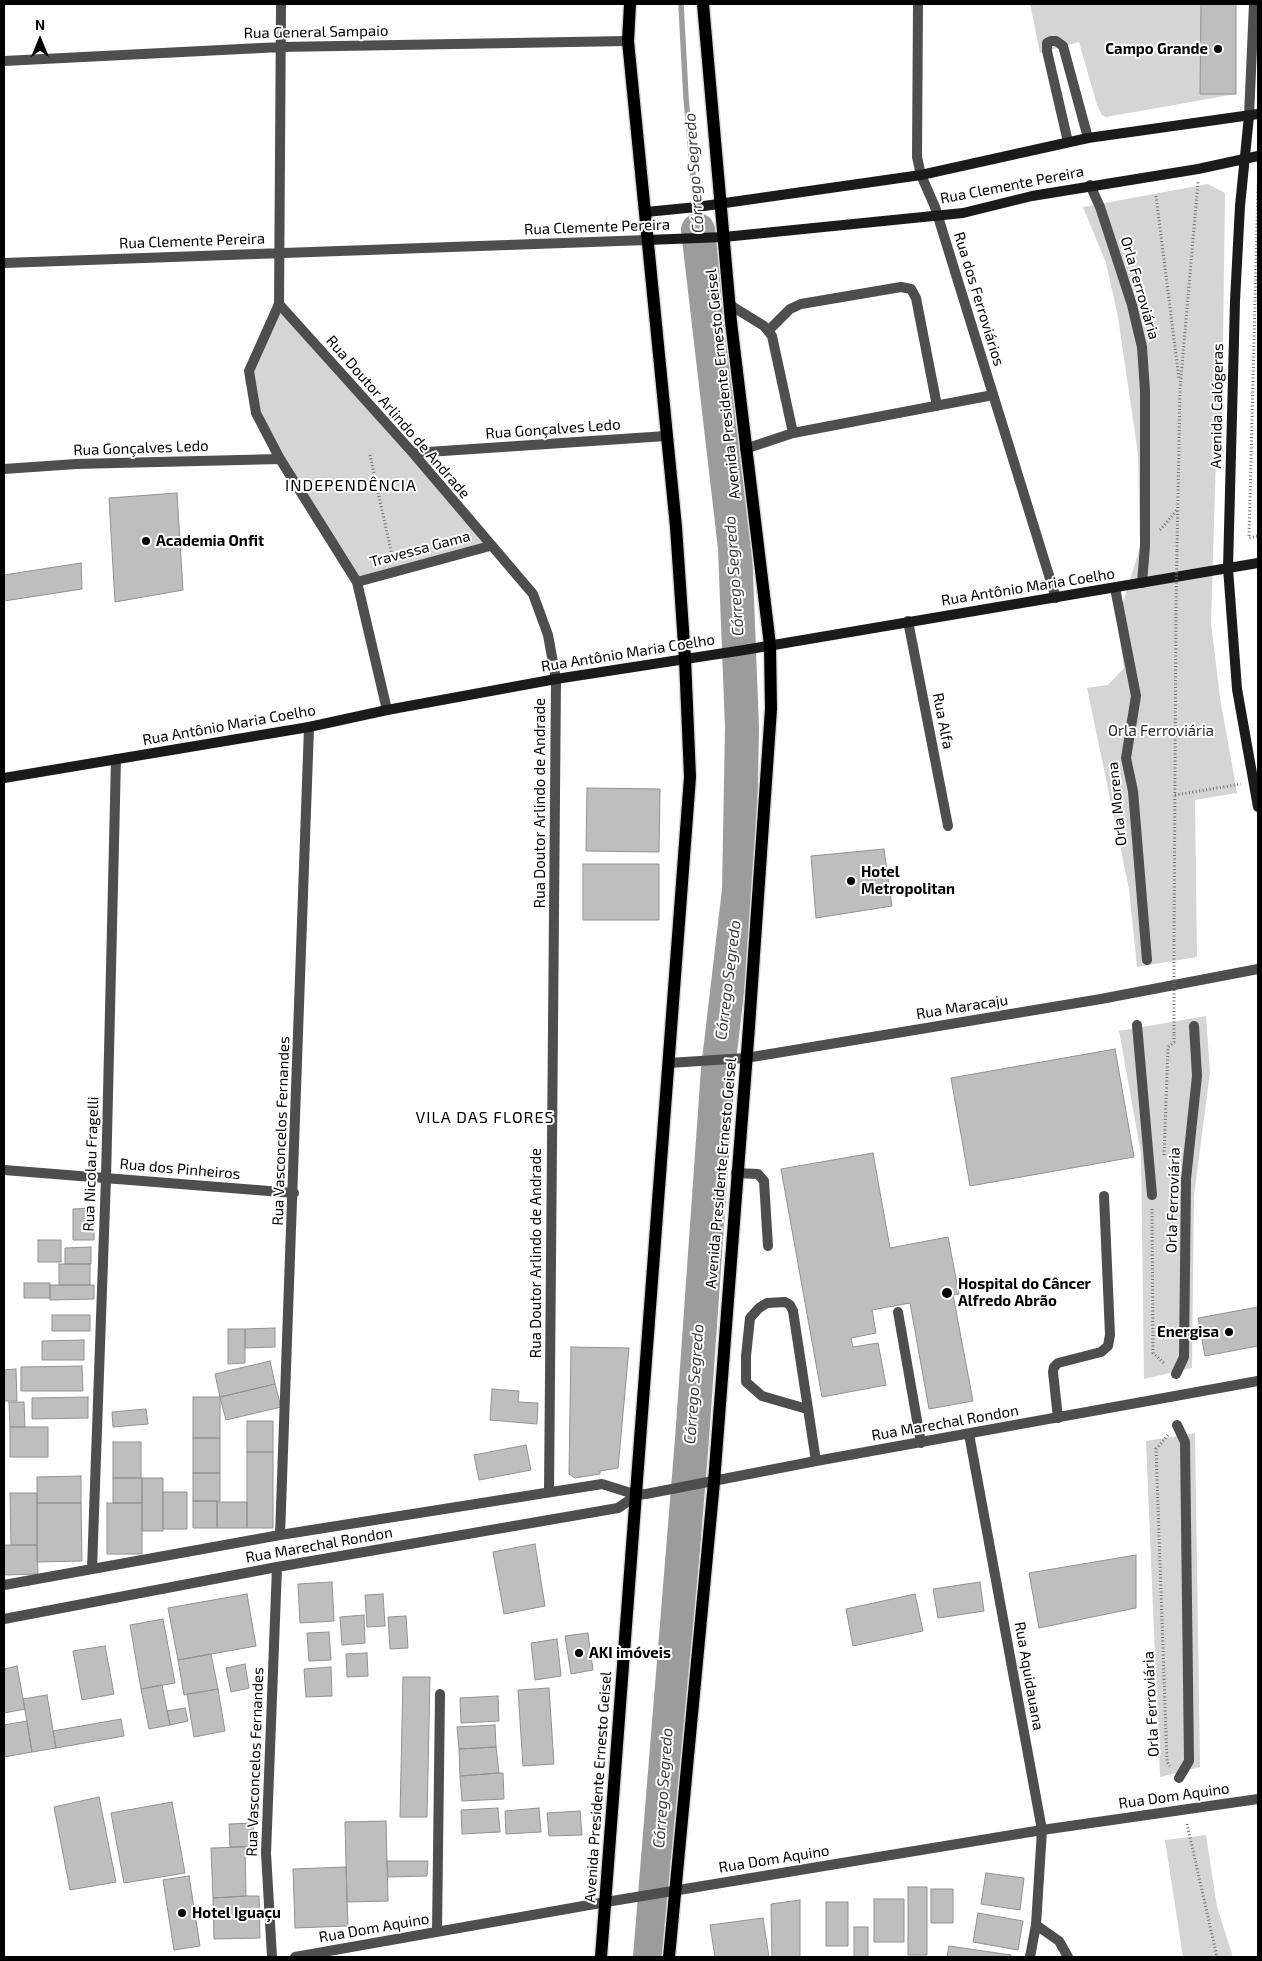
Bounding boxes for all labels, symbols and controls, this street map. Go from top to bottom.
north arrow [15,15,65,65]
text: N [35,16,45,33]
street label: Rua General Sampaio [244,22,388,42]
place label: Campo Grande [1105,40,1208,58]
marker: Campo Grande [1212,43,1224,55]
water label: Córrego Segredo [680,112,708,234]
street label: Rua Clemente Pereira [939,162,1085,208]
street label: Rua Clemente Pereira [524,215,670,239]
street label: Rua Clemente Pereira [119,229,265,253]
street label: Rua dos Ferroviários [950,230,1008,368]
street label: Orla Ferroviária [1117,235,1163,341]
street label: Avenida Presidente Ernesto Geisel [702,268,744,500]
street label: Rua Doutor Arlindo de Andrade [322,332,474,502]
street label: Avenida Calógeras [1207,343,1227,469]
street label: Rua Gonçalves Ledo [485,415,621,443]
street label: Rua Gonçalves Ledo [73,437,209,459]
district label: INDEPENDÊNCIA [283,476,419,496]
water label: Córrego Segredo [720,515,748,637]
street label: Travessa Gama [368,527,472,571]
place label: Academia Onfit [156,532,264,550]
marker: Academia Onfit [140,535,152,547]
street label: Rua Antônio Maria Coelho [940,564,1116,610]
street label: Rua Antônio Maria Coelho [540,630,716,676]
street label: Rua Alfa [929,691,957,751]
street label: Rua Doutor Arlindo de Andrade [531,698,549,908]
street label: Rua Antônio Maria Coelho [141,701,317,749]
park label: Orla Ferroviária [1108,722,1214,740]
street label: Orla Morena [1104,761,1130,847]
place label: Hotel Metropolitan [861,863,955,898]
marker: Hotel Metropolitan [845,875,857,887]
water label: Córrego Segredo [711,919,745,1041]
street label: Rua Maracaju [915,991,1009,1023]
street label: Rua Vasconcelos Fernandes [269,1036,293,1226]
street label: Avenida Presidente Ernesto Geisel [702,1057,740,1289]
street label: Rua Nicolau Fragelli [80,1096,102,1232]
district label: VILA DAS FLORES [414,1108,556,1128]
street label: Orla Ferroviária [1162,1147,1184,1253]
street label: Rua Doutor Arlindo de Andrade [527,1148,545,1358]
street label: Rua dos Pinheiros [119,1155,241,1183]
place label: Hospital do Câncer Alfredo Abrão [958,1275,1091,1310]
marker: Hospital do Câncer Alfredo Abrão [940,1286,954,1300]
water label: Córrego Segredo [680,1323,708,1445]
place label: Energisa [1157,1323,1219,1341]
marker: Energisa [1223,1326,1235,1338]
street label: Rua Marechal Rondon [870,1401,1020,1445]
street label: Rua Marechal Rondon [244,1523,394,1567]
street label: Rua Aquidauana [1011,1620,1047,1732]
place label: AKI imóveis [589,1644,671,1662]
marker: AKI imóveis [573,1647,585,1659]
street label: Orla Ferroviária [1139,1651,1163,1757]
street label: Rua Vasconcelos Fernandes [243,1667,267,1857]
street label: Avenida Presidente Ernesto Geisel [581,1671,615,1903]
water label: Córrego Segredo [649,1727,677,1849]
street label: Rua Dom Aquino [1117,1779,1231,1813]
street label: Rua Dom Aquino [717,1841,831,1877]
place label: Hotel Iguaçu [192,1904,281,1922]
marker: Hotel Iguaçu [176,1907,188,1919]
street label: Rua Dom Aquino [317,1909,431,1947]

